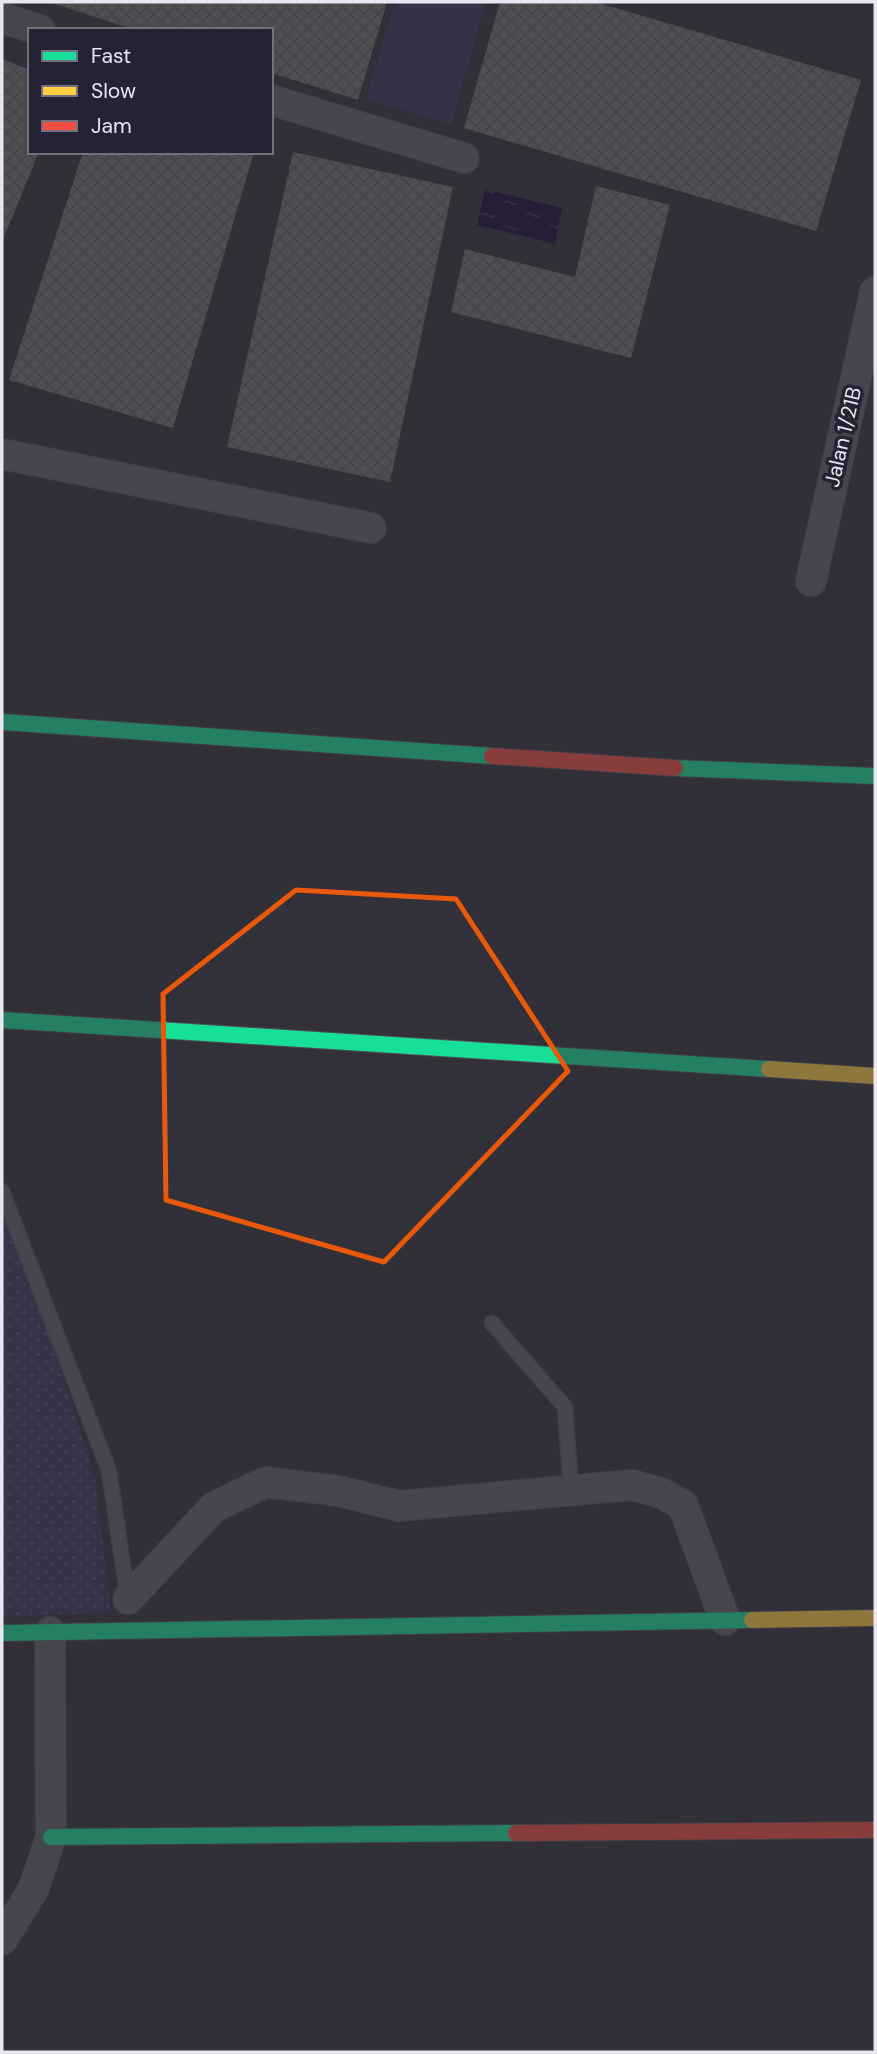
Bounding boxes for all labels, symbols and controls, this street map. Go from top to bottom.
legend [28,28,273,154]
text: Fast [91,42,131,70]
text: Slow [91,77,136,105]
text: Jam [91,112,132,140]
street label: Jalan 1/21B [818,384,868,490]

